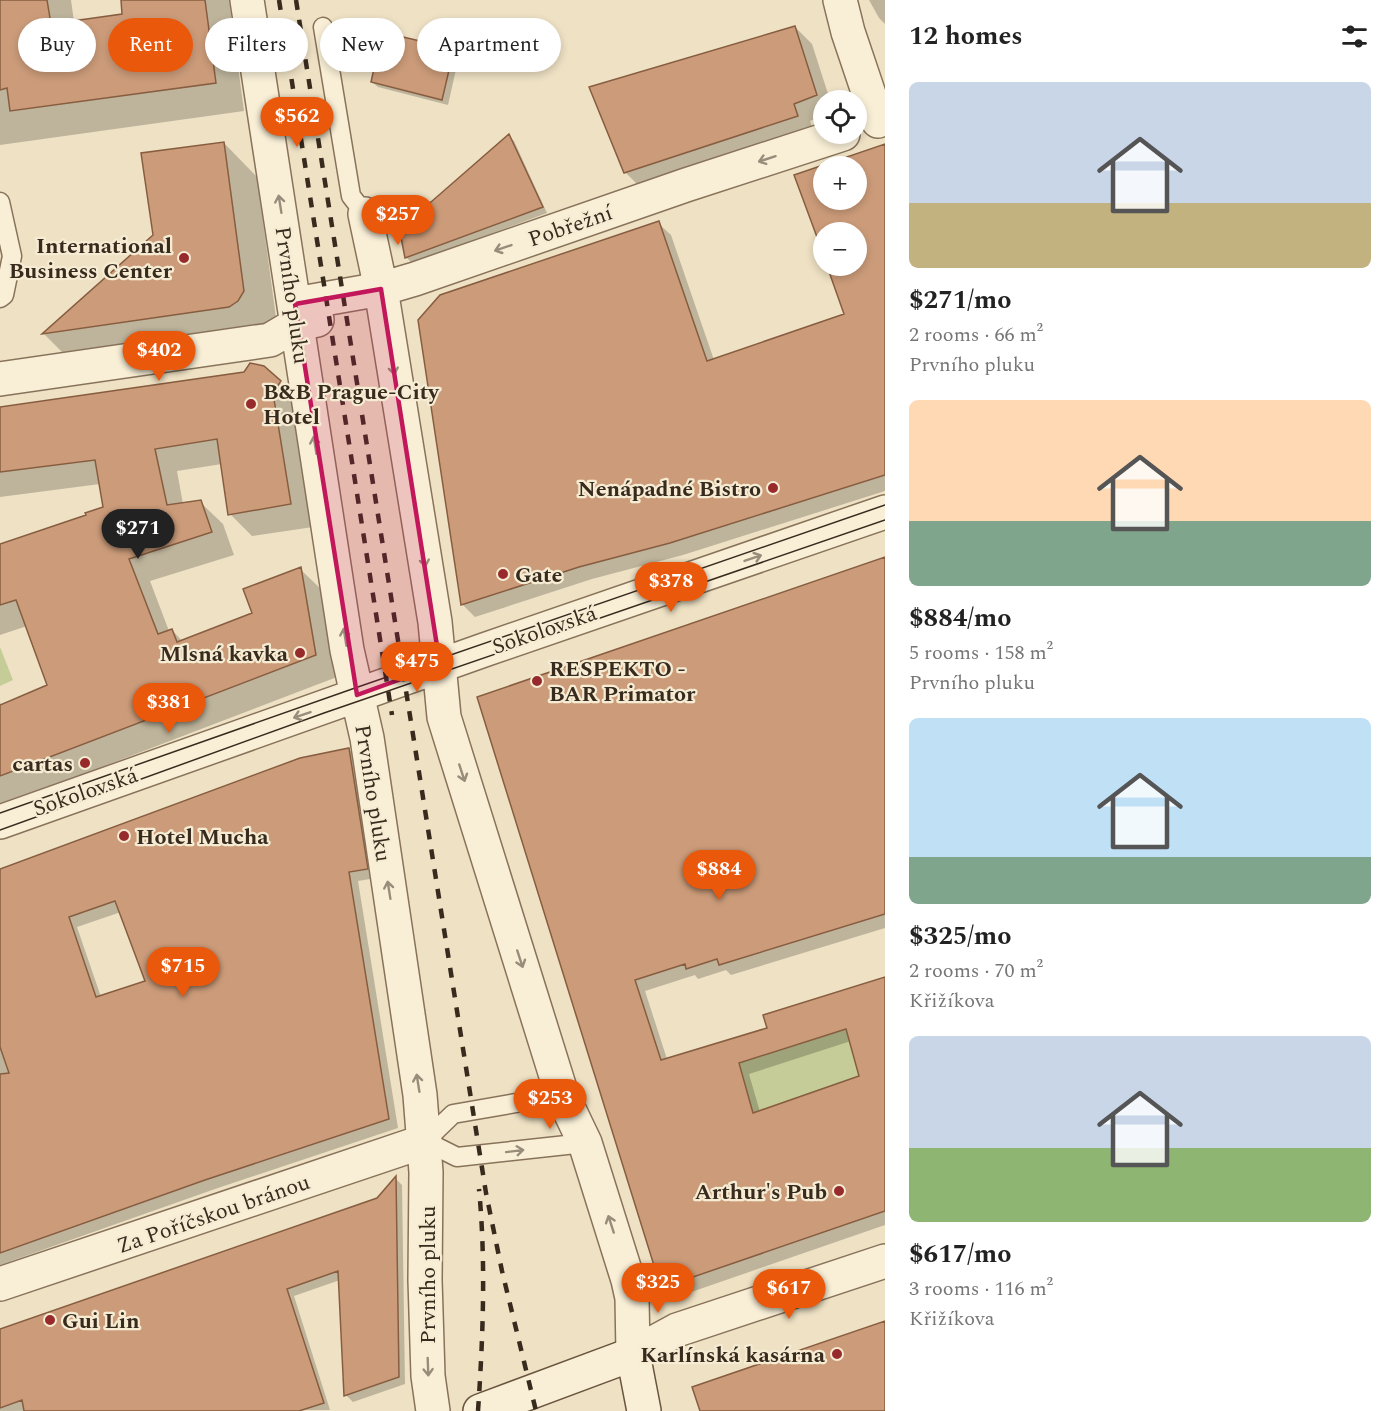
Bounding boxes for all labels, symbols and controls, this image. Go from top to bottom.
text: 12 homes [909,16,1023,56]
chip: Buy [18,18,96,72]
chip: Rent [108,18,193,72]
chip: Filters [205,18,308,72]
chip: New [320,18,405,72]
chip: Apartment [417,18,561,72]
icon: filters [1338,20,1371,53]
map controls [813,90,867,276]
button: locate [813,90,867,144]
pin: $562 [261,97,333,148]
text: $562 [275,101,319,131]
icon: home [1086,121,1194,229]
one-way arrow [758,154,777,165]
button: + [813,156,867,210]
one-way arrow [274,195,285,215]
pin: $257 [362,195,434,246]
street label: Pobřežní [524,196,618,256]
text: $257 [376,199,420,229]
button: − [813,222,867,276]
street label: Prvního pluku [266,224,317,366]
place label: International Business Center [9,230,173,288]
one-way arrow [494,244,513,255]
marker: International Business Center [177,251,191,265]
text: $271/mo [909,280,1012,320]
text: 2 rooms · 66 m² [909,320,1043,350]
pin: $402 [123,331,195,382]
text: $402 [137,335,181,365]
text: Prvního pluku [909,350,1035,380]
one-way arrow [388,355,399,375]
place label: B&B Prague-City Hotel [263,376,440,434]
marker: B&B Prague-City Hotel [244,397,258,411]
one-way arrow [310,435,321,455]
icon: home [1086,439,1194,547]
place label: Nenápadné Bistro [578,473,761,506]
marker: Nenápadné Bistro [766,481,780,495]
pin: $271 [102,509,174,560]
text: $271 [116,513,160,543]
one-way arrow [419,548,430,568]
one-way arrow [744,551,762,562]
place label: Gate [515,559,562,592]
pin: $378 [635,562,707,613]
text: $378 [649,566,693,596]
marker: Gate [496,567,510,581]
street label: Sokolovská [488,597,602,664]
text: $884/mo [909,598,1012,638]
one-way arrow [340,628,351,648]
place label: Mlsná kavka [160,638,289,671]
text: 5 rooms · 158 m² [909,638,1053,668]
pin: $475 [381,642,453,693]
marker: Mlsná kavka [293,646,307,660]
text: $475 [395,646,439,676]
place label: RESPEKTO - BAR Primator [549,653,696,711]
text: Prvního pluku [909,668,1035,698]
marker: RESPEKTO - BAR Primator [530,674,544,688]
pin: $381 [133,683,205,734]
text: $381 [147,687,191,717]
one-way arrow [293,710,312,721]
street label: Prvního pluku [345,722,400,864]
place label: cartas [12,748,73,781]
marker: cartas [78,756,92,770]
icon: home [1086,757,1194,865]
street label: Sokolovská [29,759,143,826]
one-way arrow [457,763,468,782]
place label: Hotel Mucha [136,821,269,854]
marker: Hotel Mucha [117,829,131,843]
pin: $884 [683,850,755,901]
text: $884 [697,854,741,884]
one-way arrow [383,881,394,901]
text: $325/mo [909,916,1012,956]
pin: $715 [147,947,219,998]
one-way arrow [515,949,526,968]
text: $715 [161,951,205,981]
text: 2 rooms · 70 m² [909,956,1043,986]
text: Křižíkova [909,986,994,1016]
one-way arrow [413,1074,424,1093]
icon: home [1086,1075,1194,1183]
pin: $253 [514,1079,586,1130]
text: $253 [528,1083,572,1113]
one-way arrow [504,1145,524,1156]
street label: Za Poříčskou bránou [113,1166,314,1263]
place label: Arthur's Pub [695,1176,827,1209]
marker: Arthur's Pub [832,1184,846,1198]
street label: Prvního pluku [412,1206,445,1344]
one-way arrow [604,1215,615,1234]
text: $617/mo [909,1234,1012,1274]
pin: $325 [622,1263,694,1314]
text: $325 [636,1267,680,1297]
pin: $617 [753,1269,825,1320]
text: $617 [767,1273,811,1303]
text: 3 rooms · 116 m² [909,1274,1053,1304]
text: Křižíkova [909,1304,994,1334]
place label: Gui Lin [62,1305,140,1338]
marker: Gui Lin [43,1313,57,1327]
place label: Karlínská kasárna [640,1339,826,1372]
marker: Karlínská kasárna [830,1347,844,1361]
one-way arrow [422,1357,433,1377]

